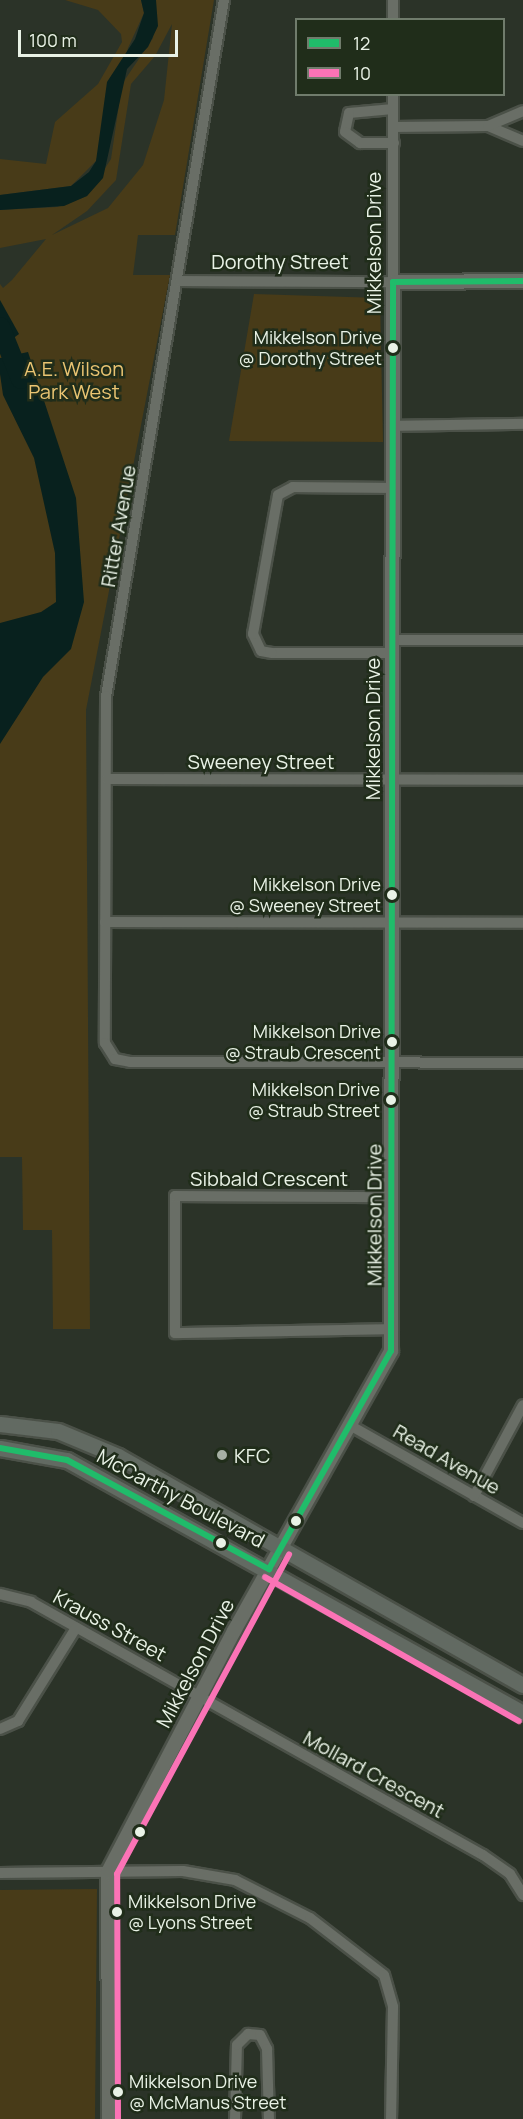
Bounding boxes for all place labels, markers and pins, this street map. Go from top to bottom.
place label: Mikkelson Drive @ Dorothy Street [239,327,382,370]
marker: Mikkelson Drive @ Dorothy Street [387,342,399,354]
place label: Mikkelson Drive @ Sweeney Street [229,874,381,916]
marker: Mikkelson Drive @ Sweeney Street [386,889,398,901]
place label: Mikkelson Drive @ Straub Crescent [225,1021,381,1064]
marker: Mikkelson Drive @ Straub Crescent [386,1036,398,1048]
place label: Mikkelson Drive @ Straub Street [248,1079,380,1122]
marker: Mikkelson Drive @ Straub Street [385,1094,397,1106]
place label: KFC [234,1443,270,1467]
marker: KFC [215,1448,229,1462]
unlabelled marker [290,1515,302,1527]
unlabelled marker [215,1537,227,1549]
unlabelled marker [134,1826,146,1838]
place label: Mikkelson Drive @ Lyons Street [128,1891,256,1934]
marker: Mikkelson Drive @ Lyons Street [111,1906,123,1918]
place label: Mikkelson Drive @ McManus Street [129,2071,286,2114]
marker: Mikkelson Drive @ McManus Street [112,2086,124,2098]

